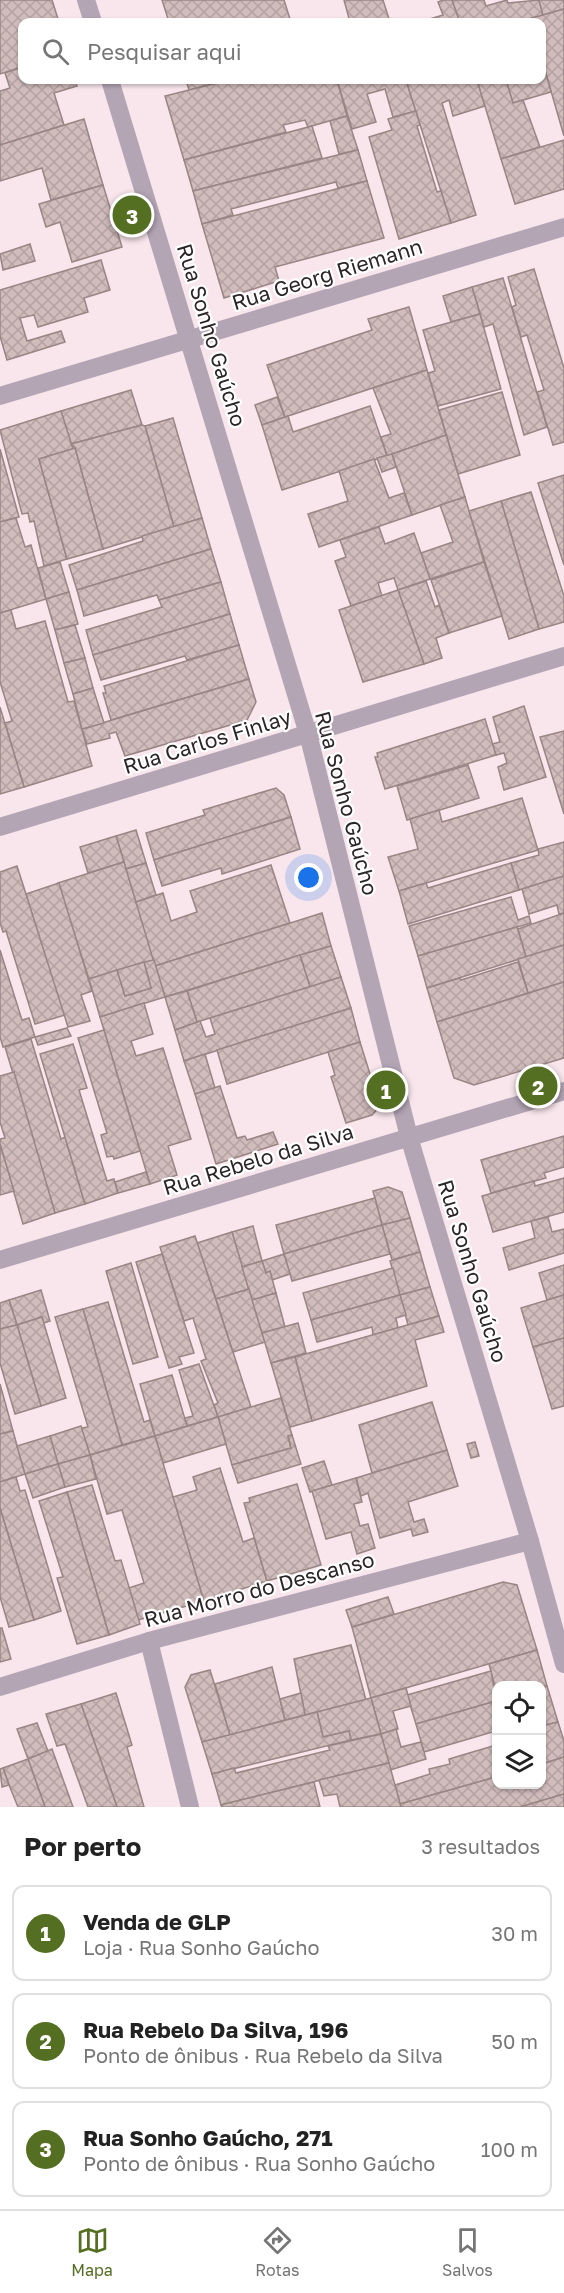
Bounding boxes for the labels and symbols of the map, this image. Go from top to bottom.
pin: 3 [112,192,152,238]
street label: Rua Georg Riemann [229,233,425,315]
street label: Rua Sonho Gaúcho [172,240,252,430]
street label: Rua Carlos Finlay [120,703,294,779]
street label: Rua Sonho Gaúcho [310,708,384,898]
your location [294,863,323,892]
pin: 2 [518,1064,558,1108]
pin: 1 [366,1068,406,1112]
street label: Rua Rebelo da Silva [160,1118,356,1200]
street label: Rua Sonho Gaúcho [433,1176,513,1366]
street label: Rua Morro do Descanso [141,1546,377,1632]

